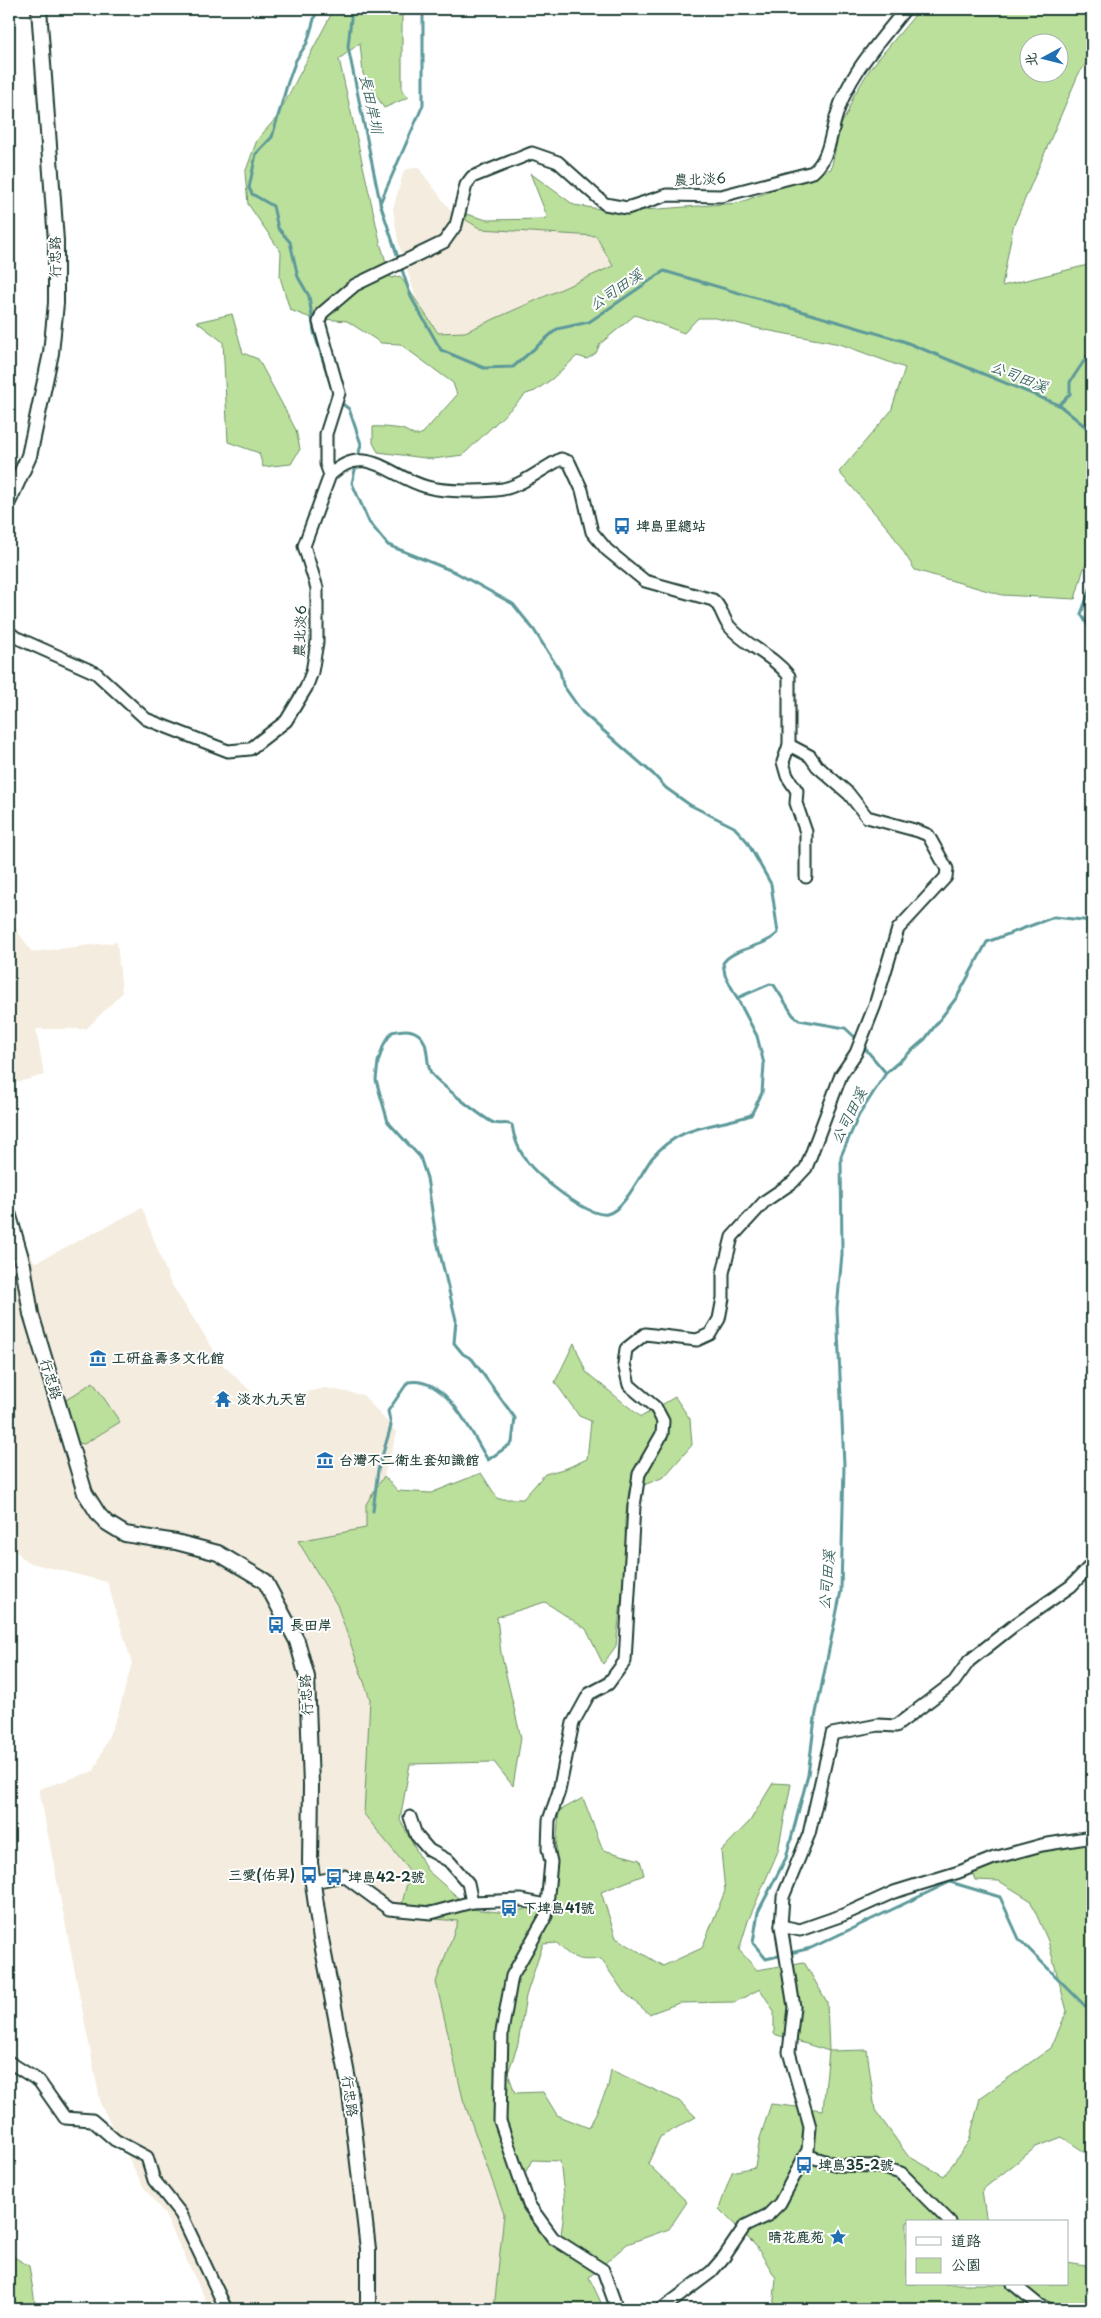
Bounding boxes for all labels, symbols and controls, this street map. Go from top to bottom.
north arrow [1018,32,1068,82]
text: 北 [1019,51,1042,68]
water label: 長田岸圳 [355,72,390,137]
street label: 農北淡6 [674,167,726,190]
street label: 行忠路 [44,236,65,278]
water label: 公司田溪 [584,262,647,315]
water label: 公司田溪 [987,354,1053,398]
place label: 埤島里總站 [636,515,706,536]
bus stop icon: 埤島里總站 [612,516,632,536]
street label: 農北淡6 [288,604,311,657]
water label: 公司田溪 [824,1082,872,1147]
place label: 工研益壽多文化館 [112,1347,224,1368]
museum icon: 工研益壽多文化館 [88,1348,108,1368]
street label: 行忠路 [35,1356,68,1402]
place label: 淡水九天宮 [237,1388,307,1409]
temple icon: 淡水九天宮 [213,1389,233,1409]
place label: 台灣不二衛生套知識館 [339,1449,479,1470]
museum icon: 台灣不二衛生套知識館 [315,1450,335,1470]
water label: 公司田溪 [811,1548,840,1611]
place label: 長田岸 [290,1614,332,1635]
bus stop icon: 長田岸 [266,1615,286,1635]
street label: 行忠路 [294,1673,317,1717]
place label: 三愛(佑昇) [228,1864,295,1885]
bus stop icon: 三愛(佑昇) [299,1865,319,1885]
place label: 埤島42-2號 [348,1866,425,1887]
bus stop icon: 埤島42-2號 [324,1867,344,1887]
place label: 下埤島41號 [523,1897,595,1918]
bus stop icon: 下埤島41號 [499,1898,519,1918]
street label: 行忠路 [337,2074,364,2118]
place label: 埤島35-2號 [818,2154,894,2175]
bus stop icon: 埤島35-2號 [794,2155,814,2175]
legend [906,2220,1068,2286]
place label: 晴花鹿苑 [768,2226,824,2247]
place icon: 晴花鹿苑 [828,2227,848,2247]
text: 道路 [951,2228,981,2251]
text: 公園 [951,2252,981,2275]

